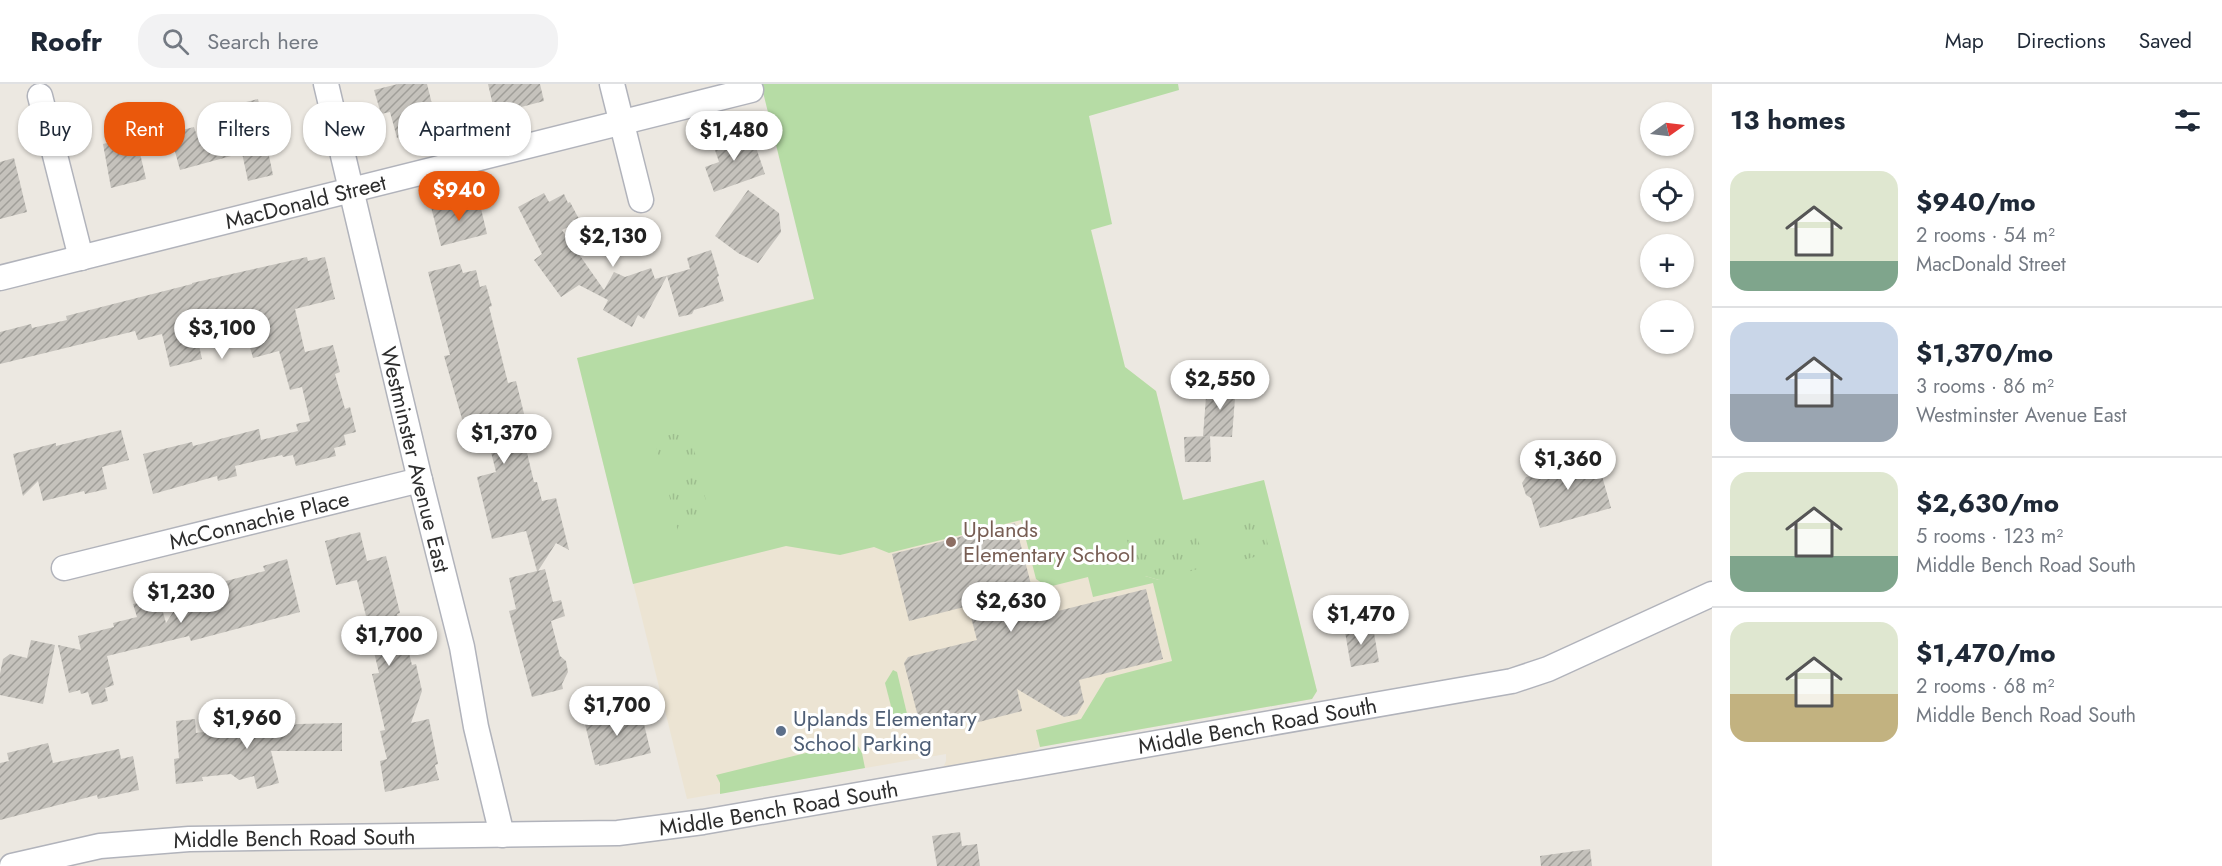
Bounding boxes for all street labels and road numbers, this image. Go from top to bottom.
street label: MacDonald Street [222,166,390,237]
street label: Westminster Avenue East [373,343,459,577]
street label: McConnachie Place [166,482,353,557]
street label: Middle Bench Road South [1135,689,1379,762]
street label: Middle Bench Road South [657,772,901,844]
street label: Middle Bench Road South [172,820,416,856]

